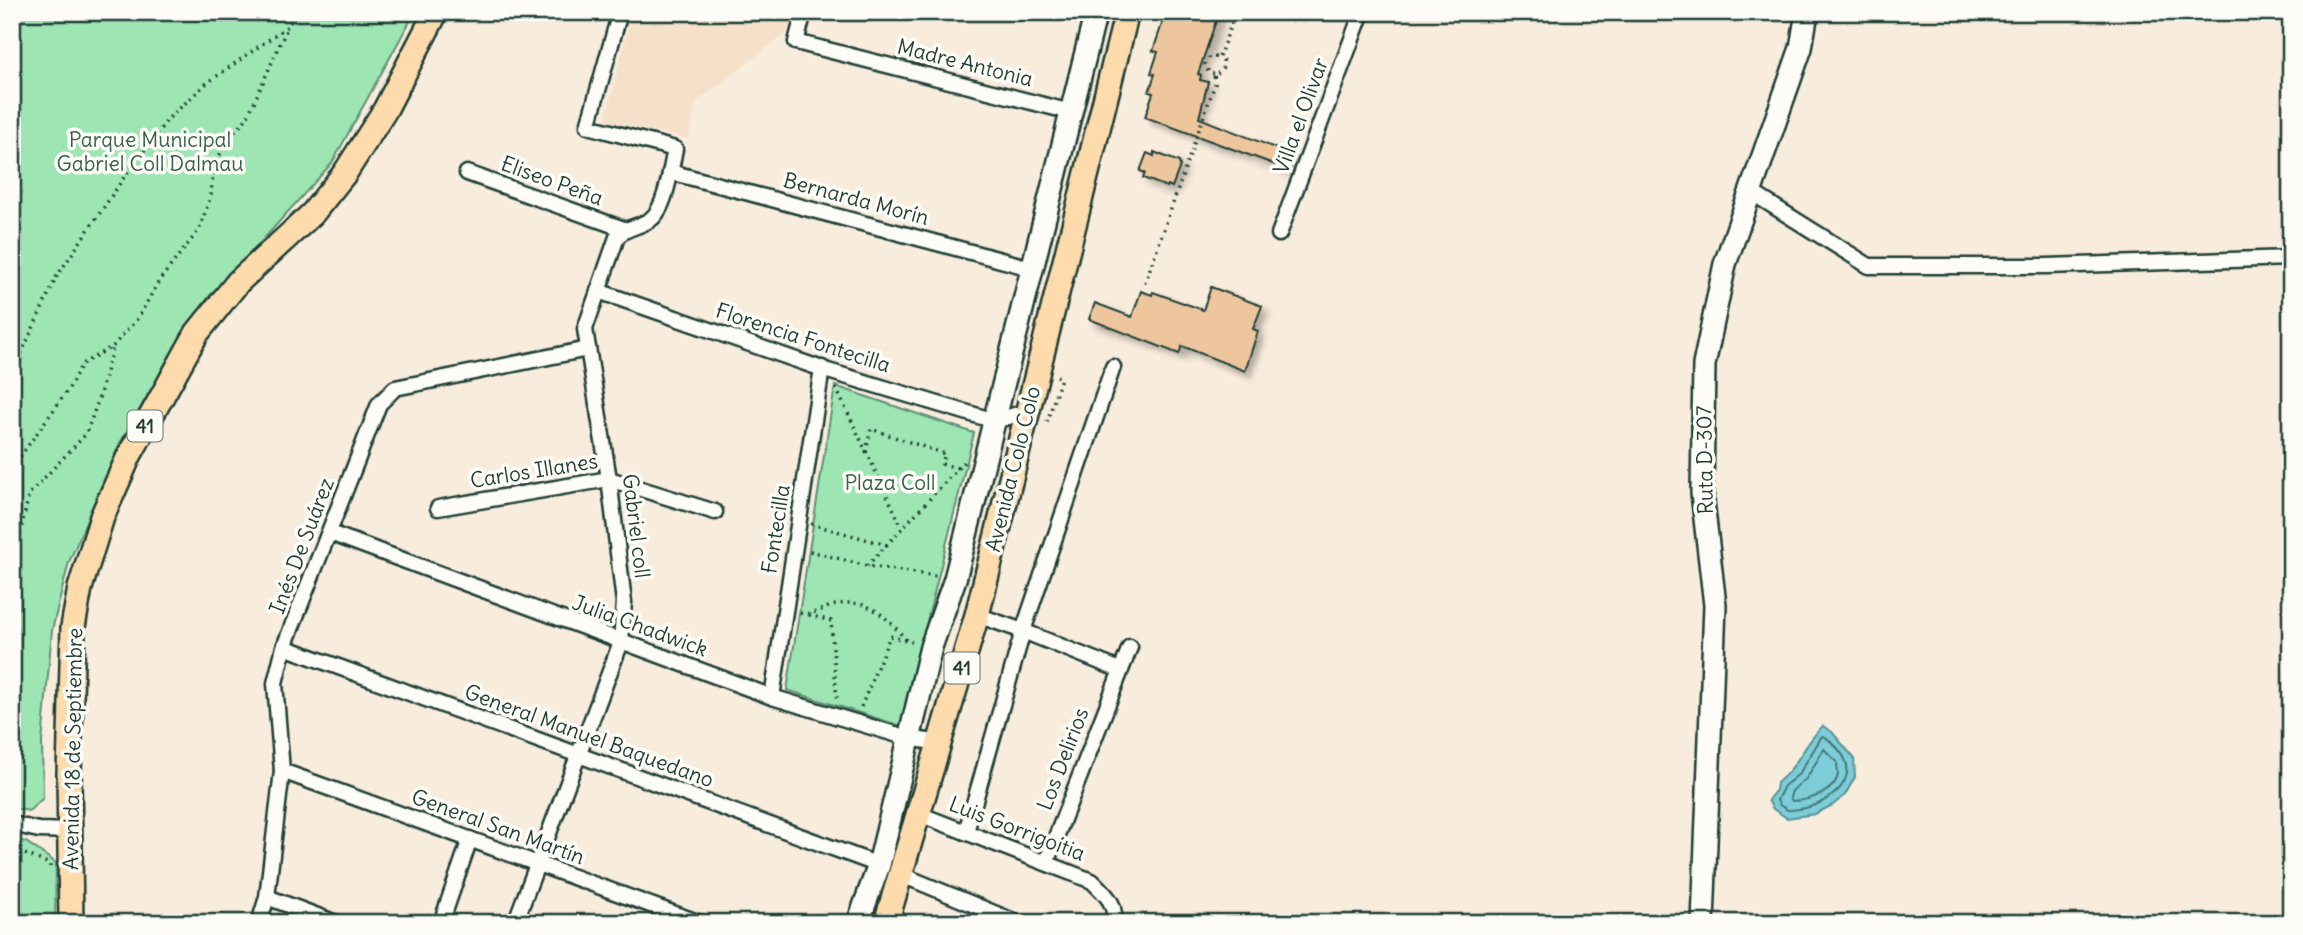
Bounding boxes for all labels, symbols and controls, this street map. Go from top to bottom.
street label: Madre Antonia [895,33,1036,92]
street label: Villa el Olivar [1267,54,1334,178]
park label: Parque Municipal Gabriel Coll Dalmau [56,126,244,177]
street label: Eliseo Peña [497,150,607,211]
street label: Bernarda Morín [780,166,932,231]
street label: Florencia Fontecilla [712,297,894,378]
street label: Avenida Colo Colo [979,383,1046,555]
street label: Ruta D-307 [1690,405,1719,515]
road number: 41 [128,410,162,442]
street label: Carlos Illanes [468,447,600,494]
park label: Plaza Coll [844,469,936,496]
street label: Gabriel coll [617,472,656,580]
street label: Inés De Suárez [263,474,340,618]
street label: Fontecilla [755,483,796,575]
street label: Julia Chadwick [569,589,712,663]
street label: Avenida 18 de Septiembre [57,628,88,870]
road number: 41 [944,652,979,684]
street label: General Manuel Baquedano [461,678,717,793]
street label: Los Delirios [1031,704,1094,814]
street label: General San Martín [408,783,588,870]
street label: Luis Gorrigoitia [945,790,1089,867]

